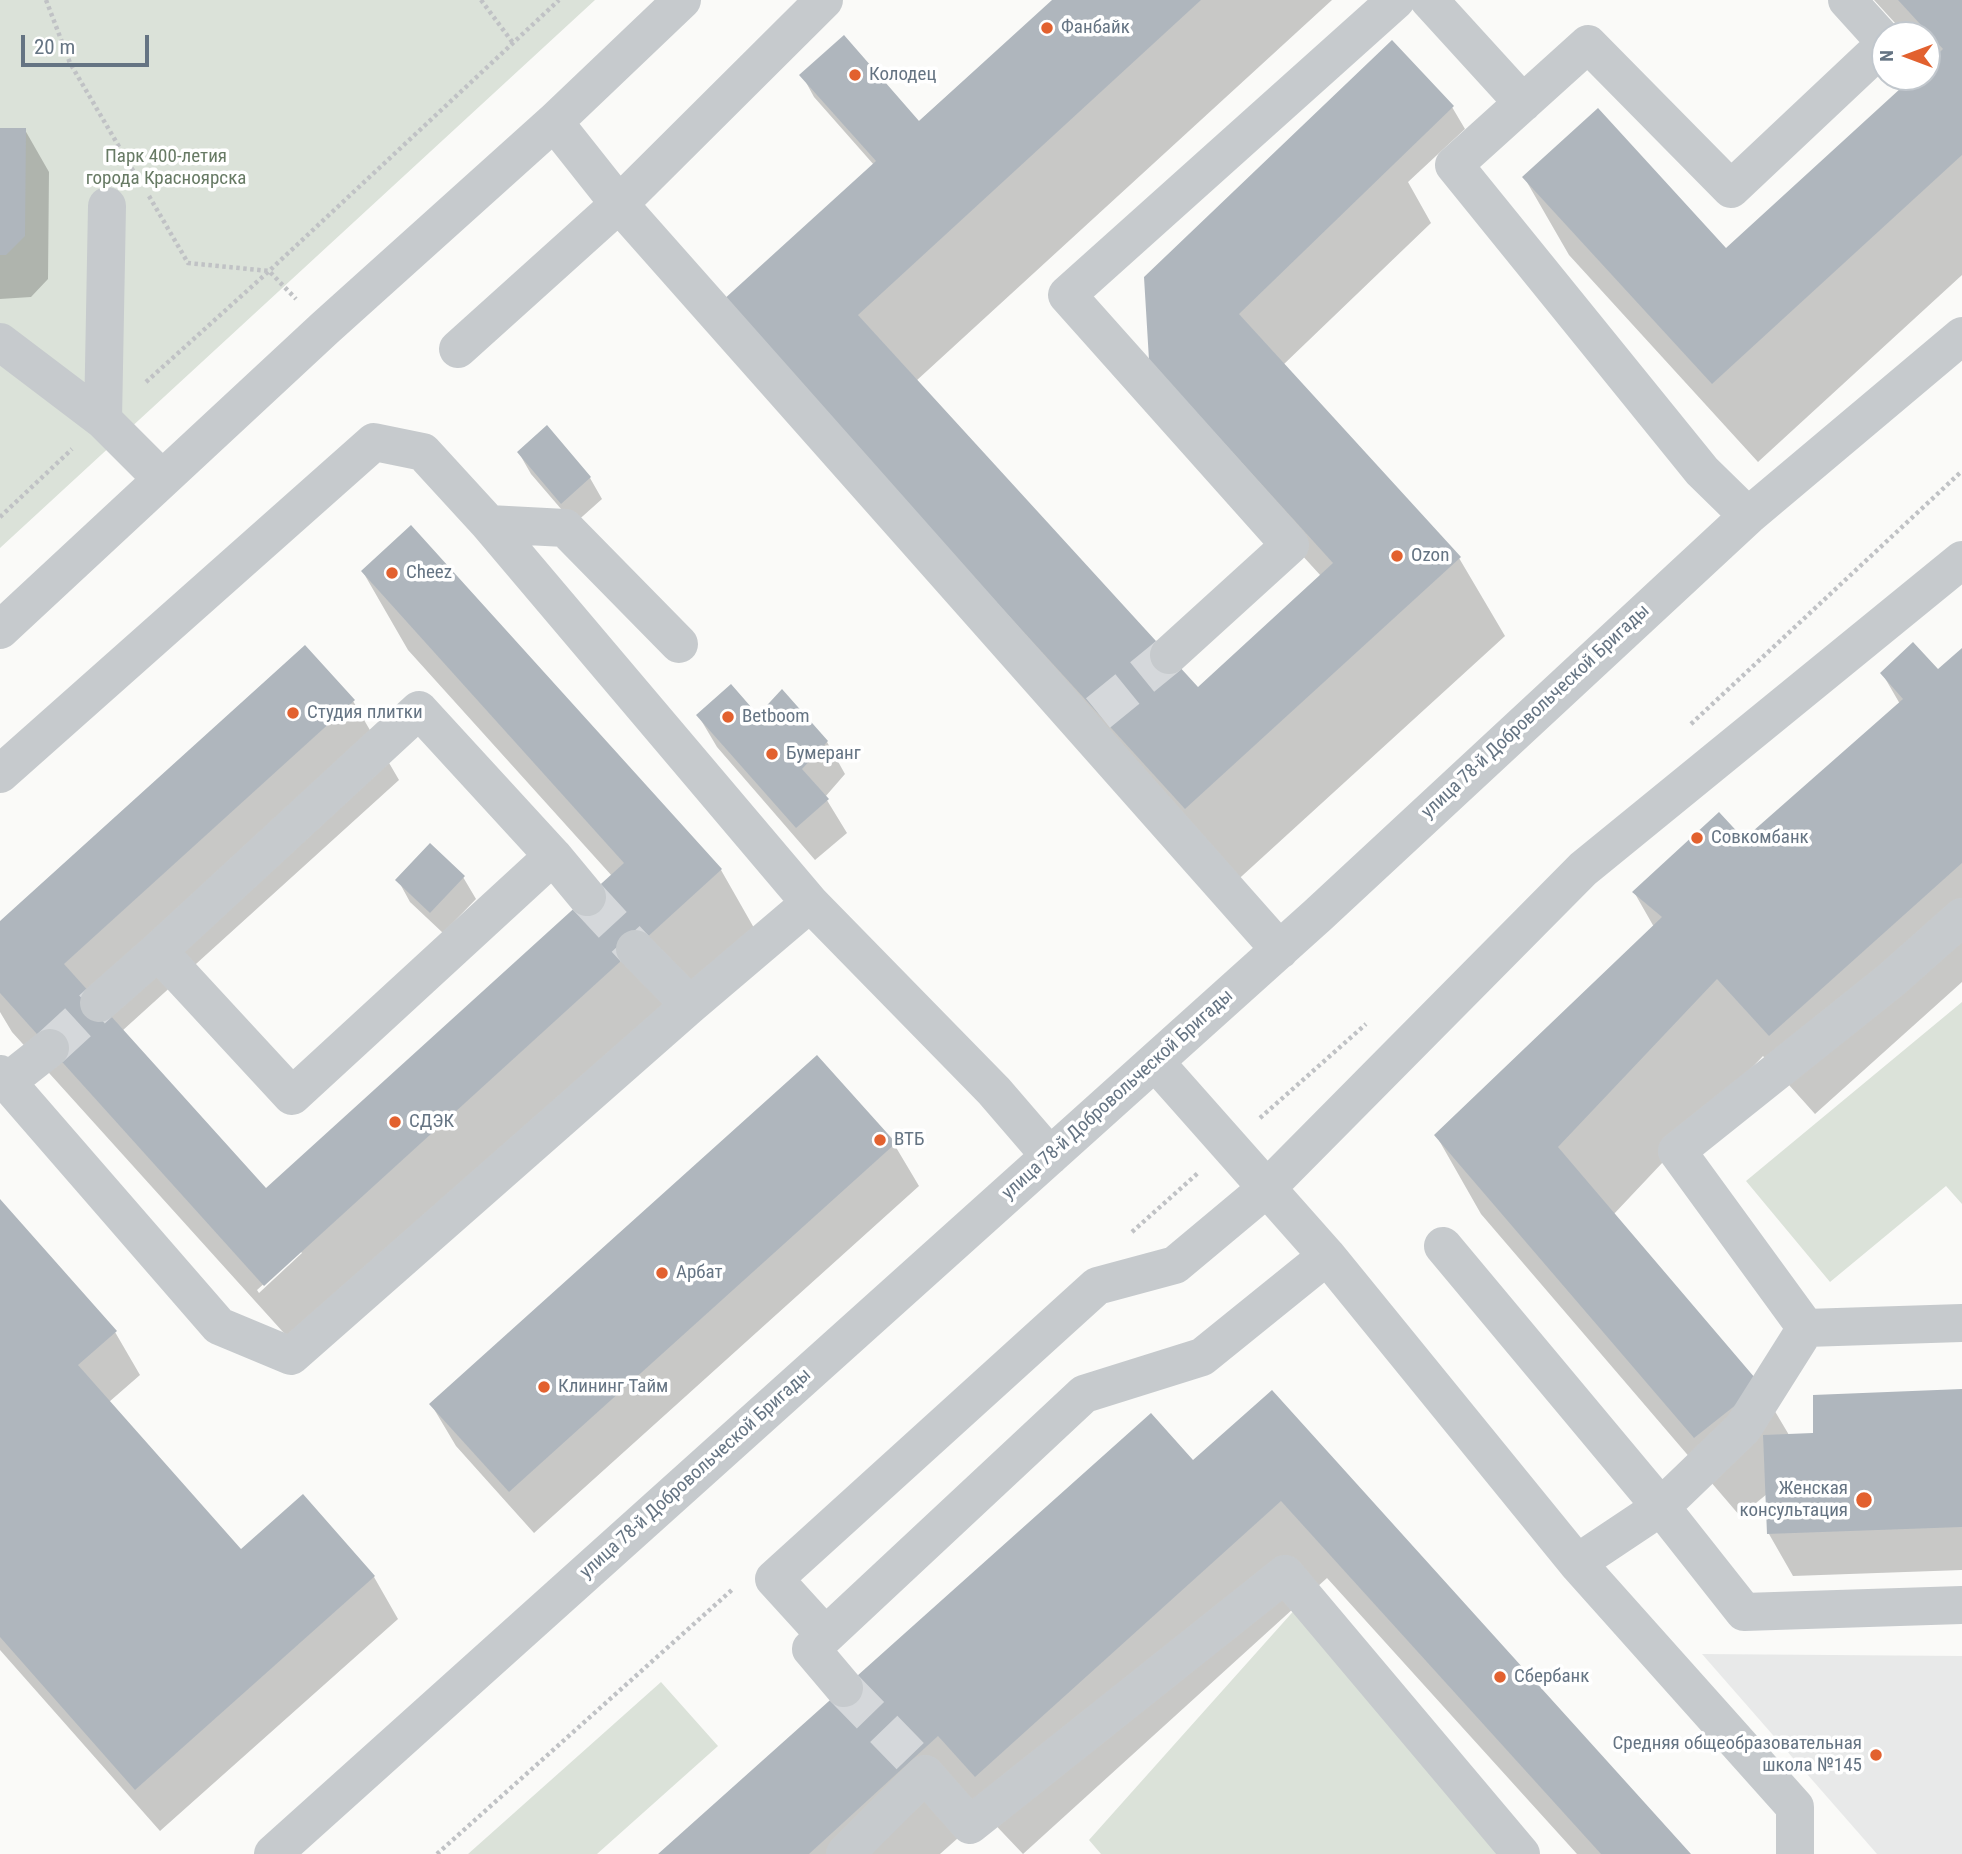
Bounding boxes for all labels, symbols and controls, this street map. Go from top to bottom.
place label: Фанбайк [1061,17,1130,39]
marker: Фанбайк [1039,20,1055,36]
scale bar [24,21,152,65]
north arrow [1871,21,1941,91]
text: 20 m [34,35,75,59]
text: N [1875,50,1898,62]
place label: Колодец [869,64,936,86]
marker: Колодец [847,67,863,83]
park label: Парк 400-летия города Красноярска [86,146,246,190]
place label: Ozon [1411,545,1449,567]
marker: Ozon [1389,548,1405,564]
place label: Cheez [406,562,452,584]
marker: Cheez [384,565,400,581]
street label: улица 78-й Добровольческой Бригады [1417,600,1655,824]
place label: Студия плитки [307,702,423,724]
marker: Студия плитки [285,705,301,721]
place label: Betboom [742,706,810,728]
marker: Betboom [720,709,736,725]
place label: Бумеранг [786,743,861,765]
marker: Бумеранг [764,746,780,762]
place label: Совкомбанк [1711,827,1809,849]
marker: Совкомбанк [1689,830,1705,846]
street label: улица 78-й Добровольческой Бригады [998,985,1238,1205]
place label: СДЭК [409,1111,454,1133]
marker: СДЭК [387,1114,403,1130]
place label: ВТБ [894,1129,924,1151]
marker: ВТБ [872,1132,888,1148]
place label: Арбат [676,1262,723,1284]
marker: Арбат [654,1265,670,1281]
street label: улица 78-й Добровольческой Бригады [576,1364,816,1584]
place label: Клининг Тайм [558,1376,668,1398]
marker: Клининг Тайм [536,1379,552,1395]
place label: Женская консультация [1740,1478,1848,1522]
marker: Женская консультация [1854,1490,1874,1510]
place label: Сбербанк [1514,1666,1589,1688]
marker: Сбербанк [1492,1669,1508,1685]
place label: Средняя общеобразовательная школа №145 [1612,1733,1862,1777]
marker: Средняя общеобразовательная школа №145 [1868,1747,1884,1763]

